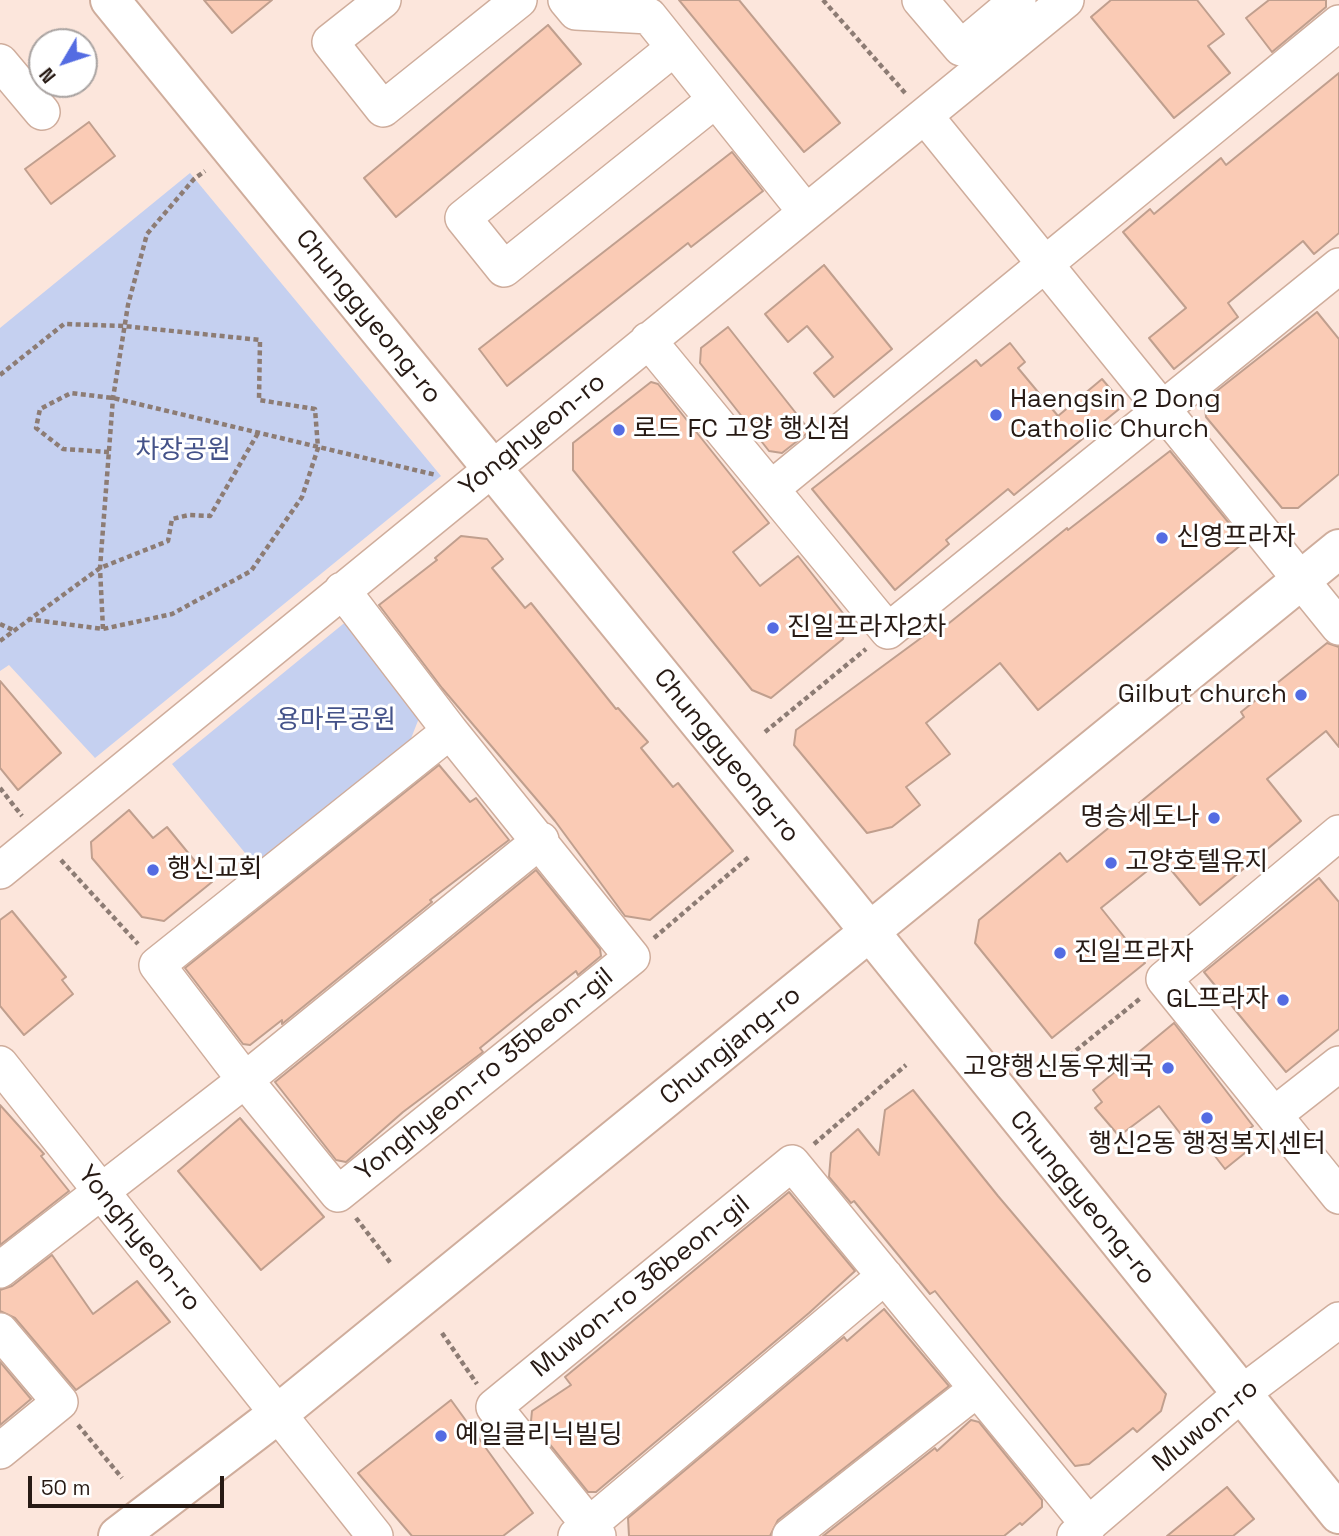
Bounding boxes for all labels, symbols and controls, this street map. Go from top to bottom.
north arrow [28,28,98,98]
text: N [34,62,62,88]
street label: Chunggyeong-ro [288,224,448,410]
street label: Yonghyeon-ro [454,367,612,503]
place label: Haengsin 2 Dong Catholic Church [1010,384,1221,446]
marker: Haengsin 2 Dong Catholic Church [988,407,1004,423]
place label: 로드 FC 고양 행신점 [633,414,851,446]
marker: 로드 FC 고양 행신점 [611,422,627,438]
park label: 차장공원 [135,435,231,467]
place label: 신영프라자 [1176,522,1296,554]
marker: 신영프라자 [1154,530,1170,546]
place label: 진일프라자2차 [787,612,946,644]
marker: 진일프라자2차 [765,620,781,636]
street label: Chunggyeong-ro [646,663,806,849]
place label: Gilbut church [1118,679,1287,711]
marker: Gilbut church [1293,687,1309,703]
park label: 용마루공원 [276,705,396,737]
place label: 명승세도나 [1080,802,1200,834]
marker: 명승세도나 [1206,810,1222,826]
place label: 고양호텔유지 [1125,847,1269,879]
place label: 행신교회 [167,854,263,886]
marker: 고양호텔유지 [1103,855,1119,871]
marker: 행신교회 [145,862,161,878]
place label: 진일프라자 [1074,937,1194,969]
marker: 진일프라자 [1052,945,1068,961]
street label: Yonghyeon-ro 35beon-gil [350,962,620,1188]
street label: Chungjang-ro [654,980,808,1112]
place label: GL프라자 [1166,984,1269,1016]
marker: GL프라자 [1275,992,1291,1008]
place label: 고양행신동우체국 [963,1052,1154,1084]
marker: 고양행신동우체국 [1160,1060,1176,1076]
street label: Chunggyeong-ro [1002,1105,1162,1291]
marker: 행신2동 행정복지센터 [1199,1110,1215,1126]
place label: 행신2동 행정복지센터 [1088,1129,1326,1161]
street label: Yonghyeon-ro [71,1160,207,1318]
street label: Muwon-ro 36beon-gil [526,1189,756,1385]
street label: Muwon-ro [1147,1373,1265,1479]
place label: 예일클리닉빌딩 [455,1420,622,1452]
marker: 예일클리닉빌딩 [433,1428,449,1444]
scale bar [32,1462,228,1506]
text: 50 m [41,1474,91,1501]

